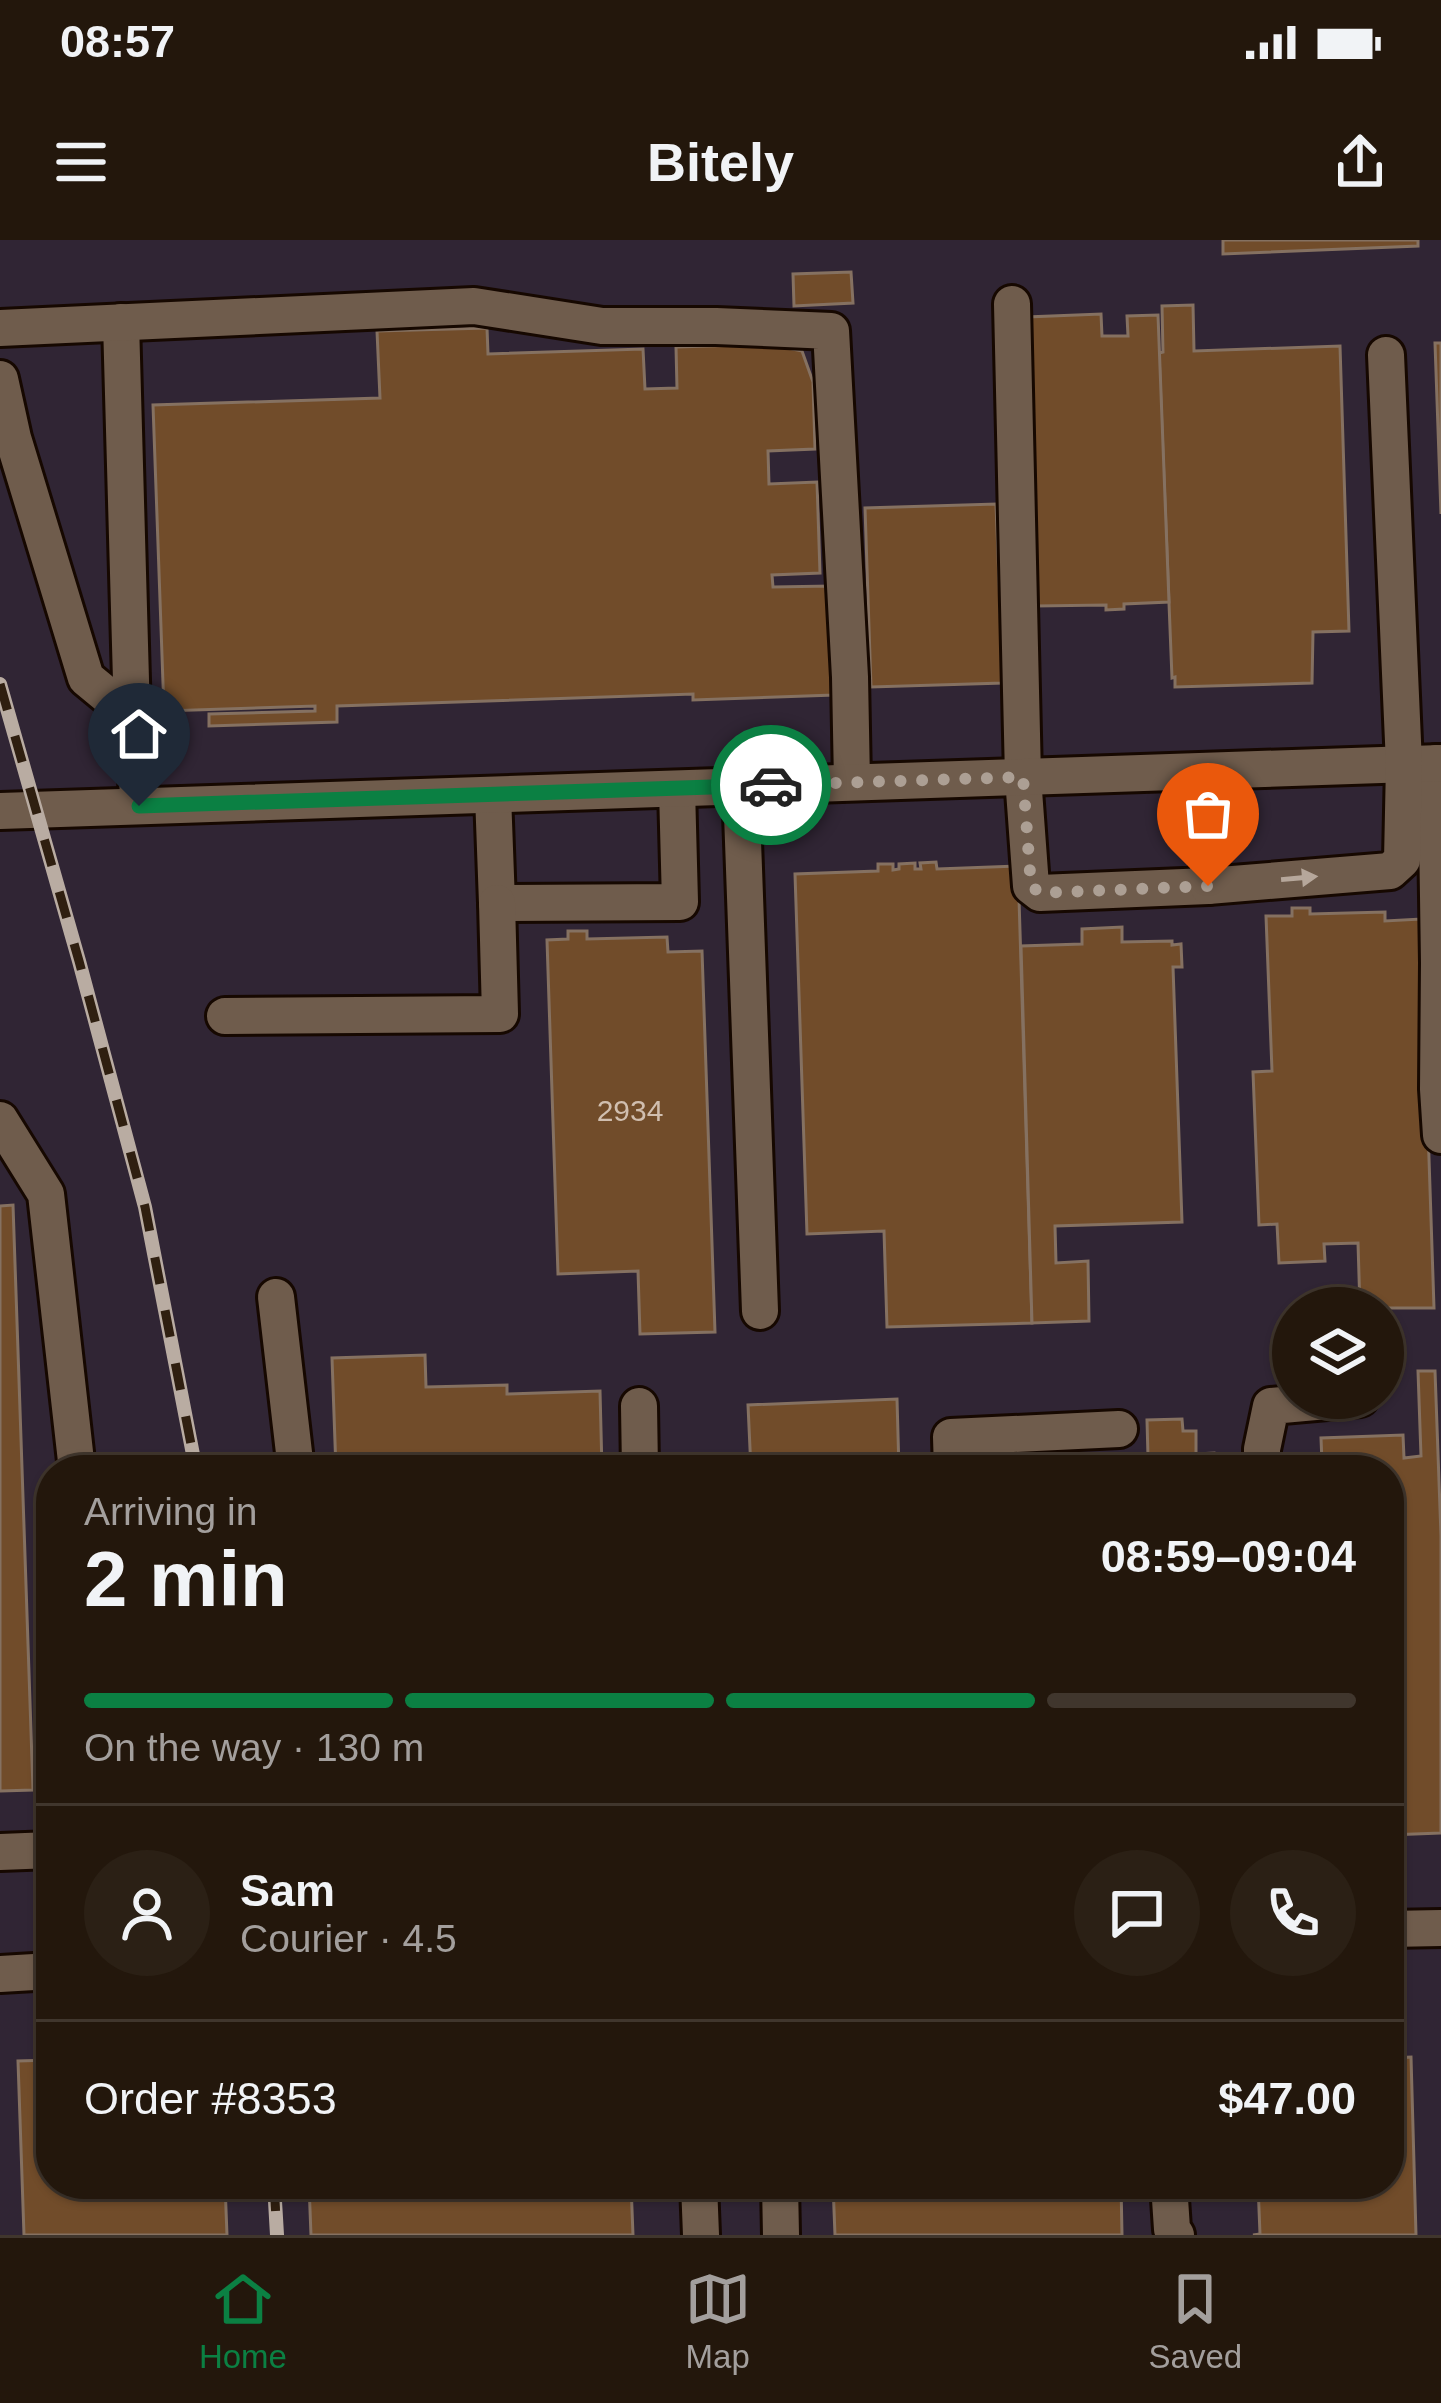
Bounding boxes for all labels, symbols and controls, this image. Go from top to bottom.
text: 08:57 [60,16,175,67]
icon: menu [48,129,114,195]
icon: share [1327,129,1393,195]
text: Bitely [647,132,794,192]
pin [88,683,190,806]
icon: home [106,701,172,767]
courier [711,725,831,845]
icon: car [738,752,804,818]
pin [1157,763,1259,886]
icon: bag [1175,781,1241,847]
one-way arrow [1281,869,1318,888]
house number: 2934 [597,1094,663,1127]
map controls [1272,1287,1404,1419]
button: layers [1272,1287,1404,1419]
text: Arriving in [84,1490,257,1533]
text: 08:59–09:04 [1101,1531,1356,1582]
text: 2 min [84,1535,288,1623]
text: On the way · 130 m [84,1726,424,1769]
button: person [84,1850,210,1976]
button: chat [1074,1850,1200,1976]
button: phone [1230,1850,1356,1976]
text: Sam [240,1865,335,1916]
text: Courier · 4.5 [240,1917,457,1960]
text: Order #8353 [84,2073,337,2124]
text: $47.00 [1218,2073,1356,2124]
tab: Home [199,2266,287,2376]
tab: Map [685,2266,751,2376]
tab: Saved [1149,2266,1242,2376]

